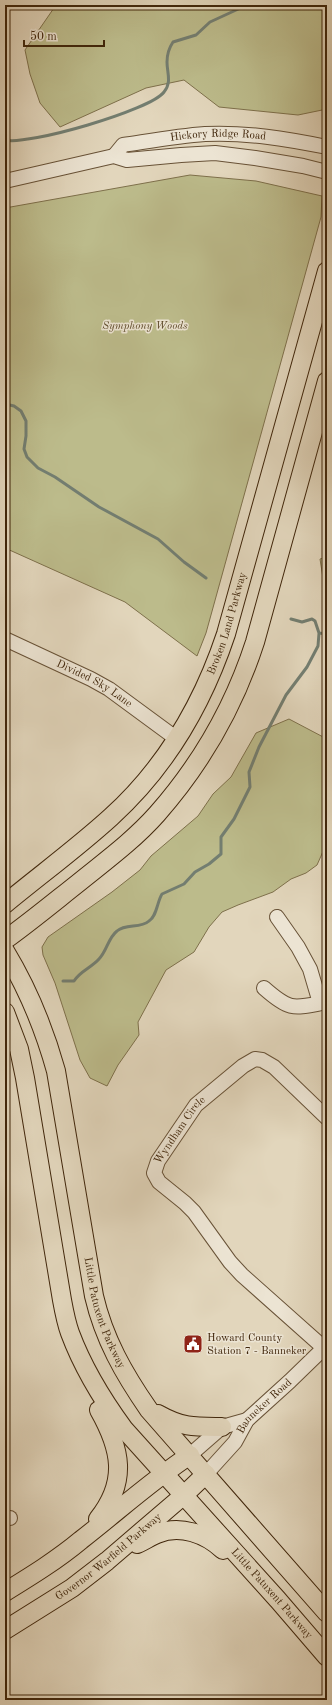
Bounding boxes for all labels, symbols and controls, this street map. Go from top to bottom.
scale bar [24,22,104,48]
text: 50 m [30,30,57,43]
street label: Hickory Ridge Road [169,128,267,143]
park label: Symphony Woods [102,321,188,332]
street label: Broken Land Parkway [206,571,248,676]
street label: Divided Sky Lane [55,658,134,710]
street label: Wyndham Circle [152,1094,207,1166]
street label: Little Patuxent Parkway [82,1256,127,1371]
public building icon: Howard County Station 7 - Banneker [182,1333,204,1355]
place label: Howard County Station 7 - Banneker [207,1333,307,1357]
street label: Banneker Road [235,1377,294,1436]
street label: Governor Warfield Parkway [54,1511,164,1602]
street label: Little Patuxent Parkway [229,1546,315,1641]

